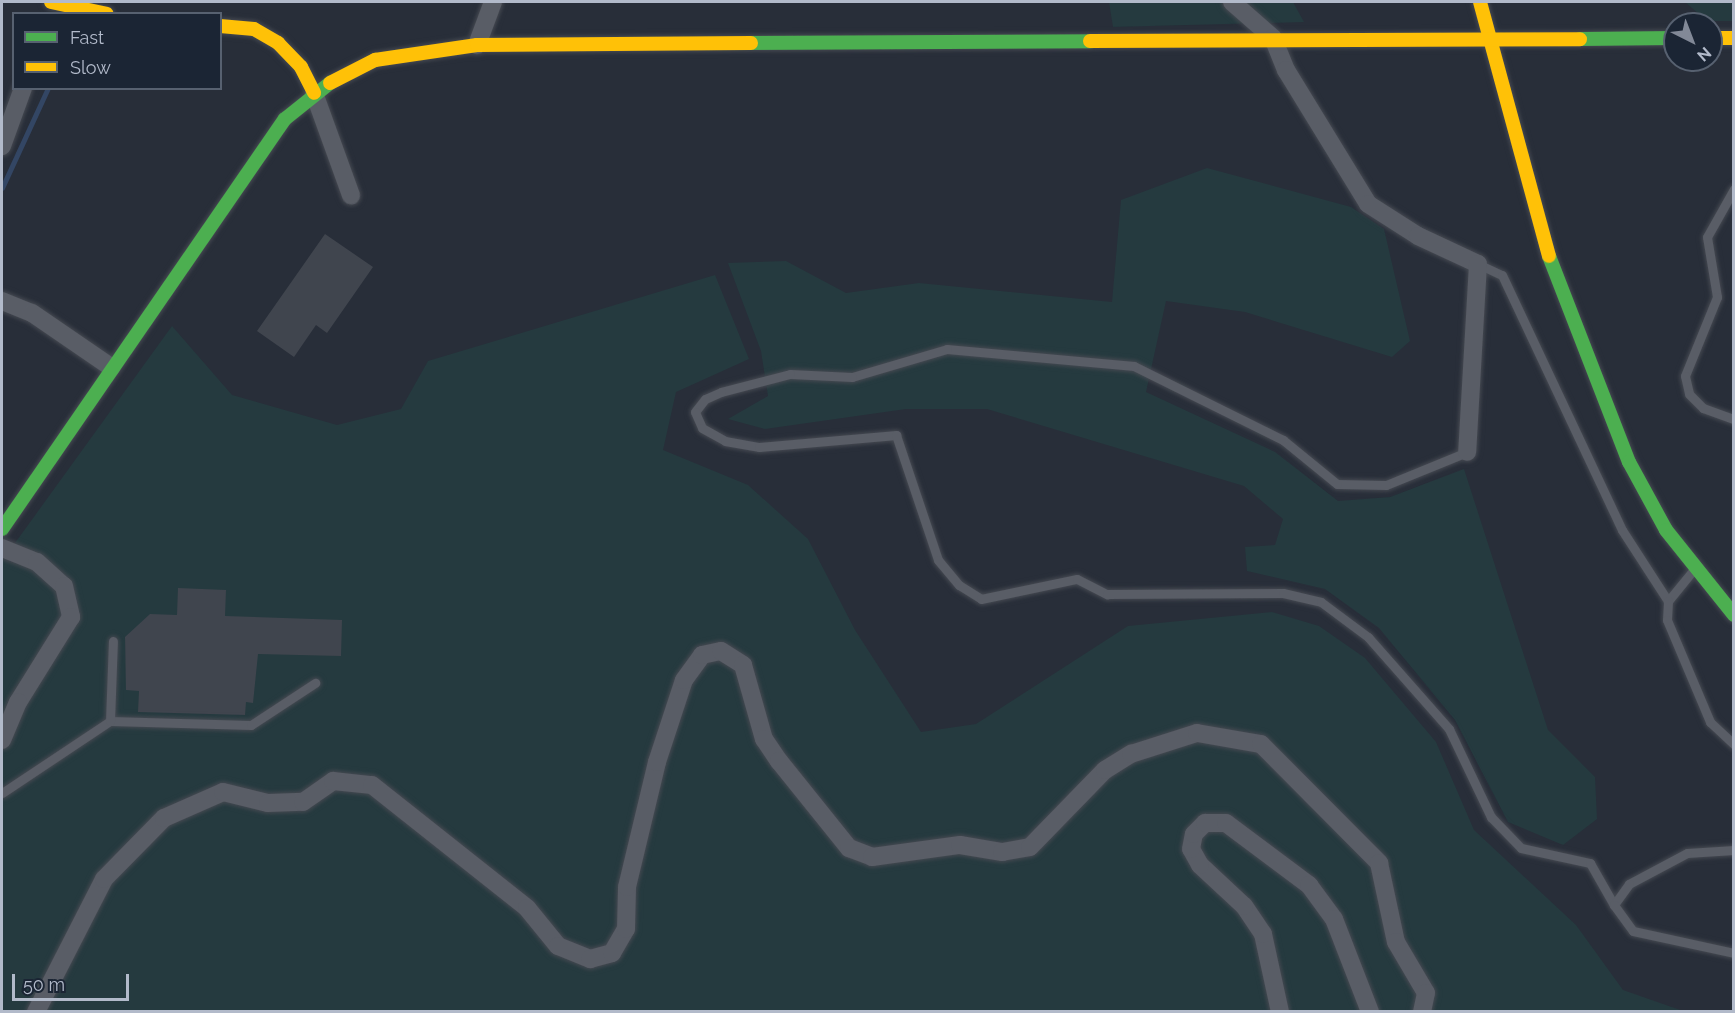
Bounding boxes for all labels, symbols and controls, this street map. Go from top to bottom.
legend [12,12,222,90]
north arrow [1663,12,1723,72]
text: Fast [70,27,104,48]
text: N [1693,43,1715,65]
text: Slow [70,57,111,78]
scale bar [15,962,132,1000]
text: 50 m [23,974,65,995]

